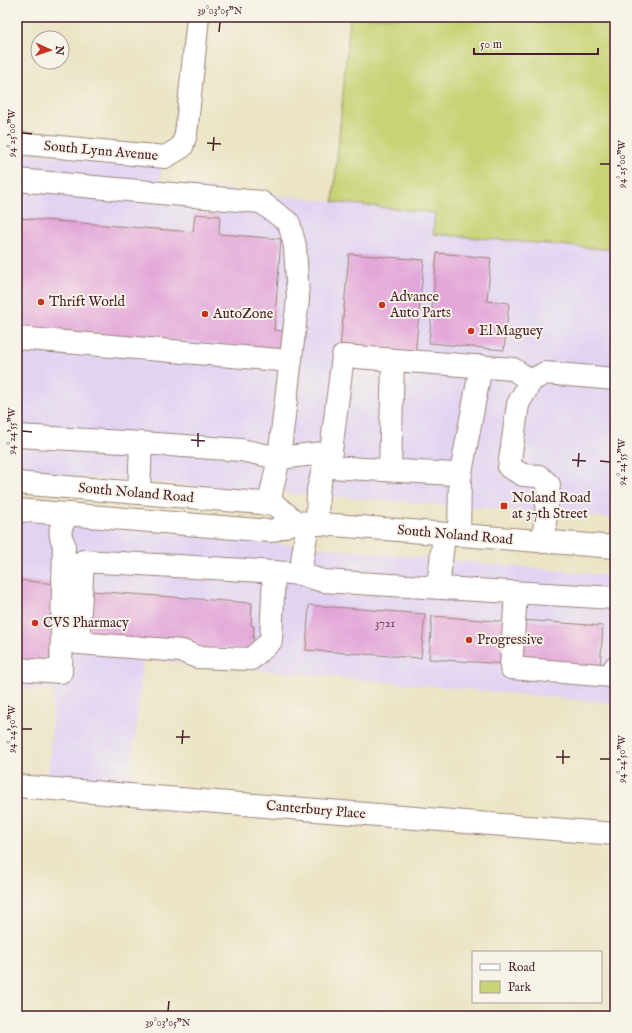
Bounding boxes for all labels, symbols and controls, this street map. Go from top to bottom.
text: 39°03'05"N [198,5,243,18]
north arrow [30,30,70,70]
scale bar [474,30,598,56]
text: 50 m [480,37,502,52]
text: N [52,44,66,56]
text: 94°25'00"W [6,109,19,158]
street label: South Lynn Avenue [43,137,159,165]
text: 94°25'00"W [616,140,629,189]
place label: Advance Auto Parts [389,288,451,322]
place label: Thrift World [49,293,126,311]
marker: Thrift World [36,297,46,307]
marker: Advance Auto Parts [377,300,387,310]
place label: AutoZone [212,305,274,323]
marker: AutoZone [200,309,210,319]
place label: El Maguey [479,322,543,340]
marker: El Maguey [466,326,476,336]
text: 94°24'55"W [6,407,19,455]
text: 94°24'55"W [616,438,629,486]
street label: South Noland Road [77,479,195,507]
place label: Noland Road at 37th Street [512,489,591,523]
marker: Noland Road at 37th Street [499,501,509,511]
street label: South Noland Road [396,521,514,549]
place label: CVS Pharmacy [43,614,129,632]
house number: 3721 [375,616,395,631]
marker: CVS Pharmacy [30,618,40,628]
place label: Progressive [477,631,544,649]
marker: Progressive [464,635,474,645]
text: 94°24'50"W [6,705,19,754]
text: 94°24'50"W [616,735,629,784]
street label: Canterbury Place [265,797,367,823]
legend [472,951,602,1003]
text: Road [508,960,536,975]
text: Park [508,980,531,995]
text: 39°03'05"N [146,1017,191,1030]

